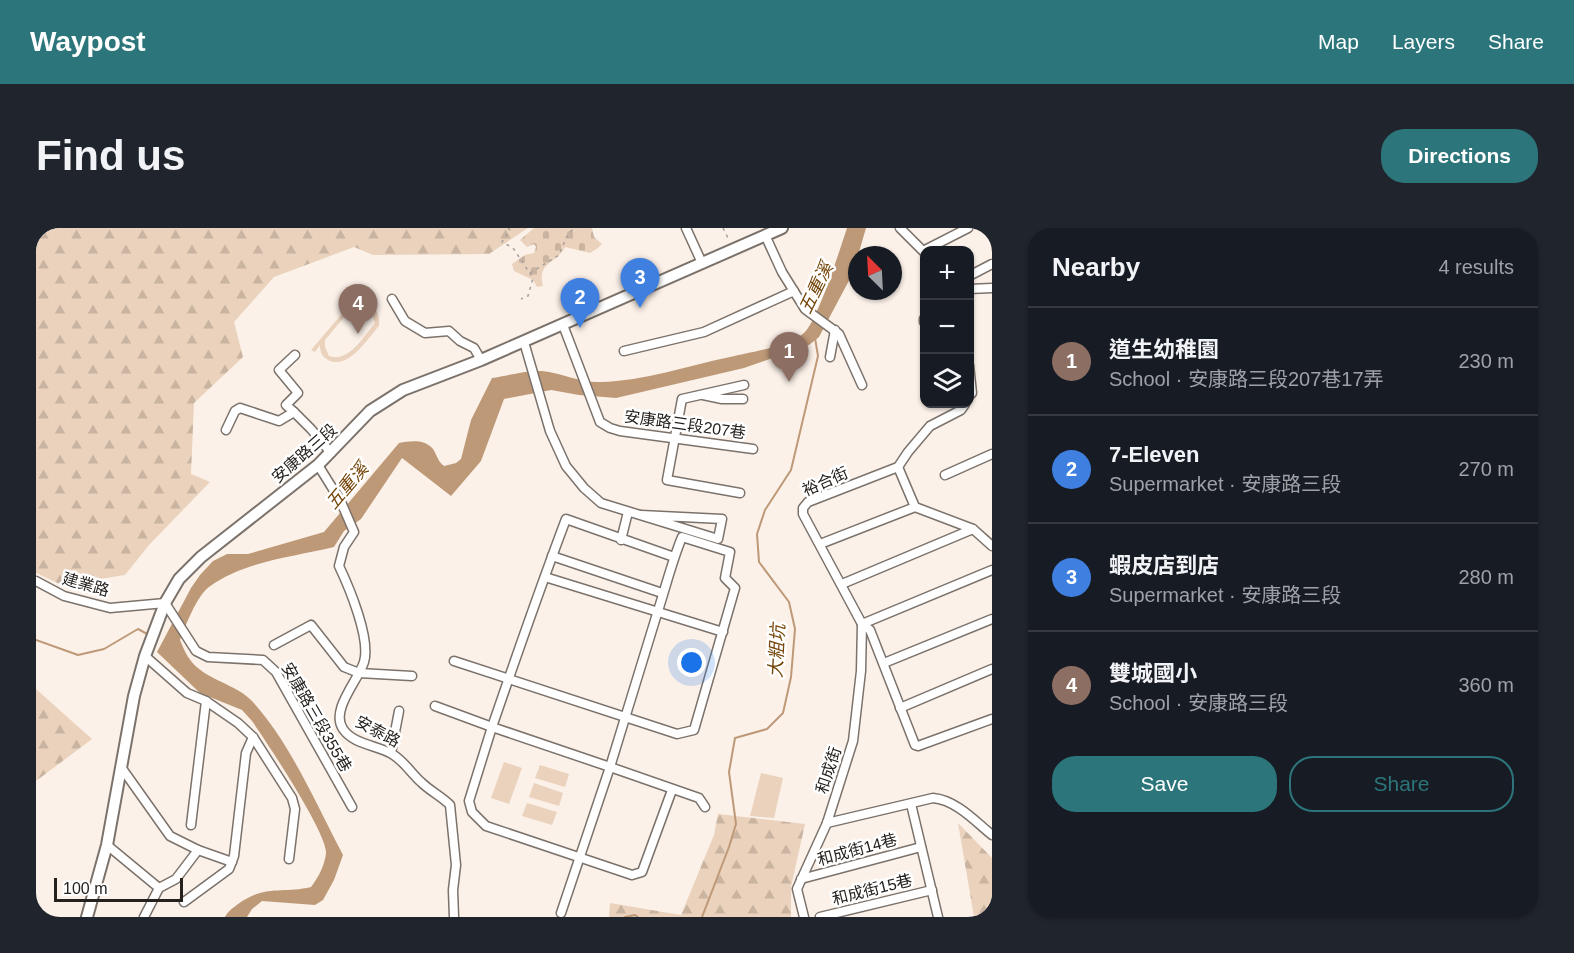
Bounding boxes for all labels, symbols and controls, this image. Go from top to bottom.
text: Waypost [30,26,146,57]
text: Map [1318,30,1359,53]
text: Layers [1392,30,1455,53]
text: Share [1488,30,1544,53]
button: Directions [1381,129,1538,183]
text: Find us [36,132,185,179]
north arrow [848,246,902,300]
map controls [920,246,974,408]
button: + [920,246,974,300]
text: Nearby [1052,252,1140,282]
text: 4 results [1438,256,1514,278]
water label: 五重溪 [795,257,838,317]
pin: 3 [620,259,660,308]
pin: 2 [560,279,600,328]
pin: 4 [338,285,378,334]
button: − [920,300,974,354]
pin: 1 [770,332,808,382]
text: 道生幼稚園 [1109,337,1219,362]
text: 1 [1066,350,1077,372]
text: 230 m [1458,350,1514,372]
button: layers [920,354,974,408]
text: School · 安康路三段207巷17弄 [1109,368,1384,390]
street label: 安康路三段207巷 [623,408,747,441]
street label: 安康路三段 [269,421,340,486]
text: 7-Eleven [1109,442,1200,467]
water label: 五重溪 [322,457,374,513]
text: 2 [1066,458,1077,480]
text: 270 m [1458,458,1514,480]
street label: 裕合街 [800,464,851,499]
text: Supermarket · 安康路三段 [1109,473,1341,495]
text: 蝦皮店到店 [1109,553,1219,578]
text: 3 [1066,566,1077,588]
text: 280 m [1458,566,1514,588]
street label: 建業路 [60,570,111,599]
text: Supermarket · 安康路三段 [1109,584,1341,606]
water label: 大粗坑 [766,621,789,678]
your location [677,648,706,677]
street label: 安康路三段355巷 [279,660,355,775]
text: 雙城國小 [1109,661,1197,686]
text: 4 [1066,674,1077,696]
text: 360 m [1458,674,1514,696]
text: School · 安康路三段 [1109,692,1288,714]
street label: 安泰路 [353,713,403,750]
street label: 和成街 [813,745,844,796]
button: Save [1052,756,1277,812]
button: Share [1289,756,1514,812]
street label: 和成街14巷 [815,831,899,868]
street label: 和成街15巷 [830,871,914,908]
scale bar [54,875,183,902]
text: 100 m [63,880,107,897]

